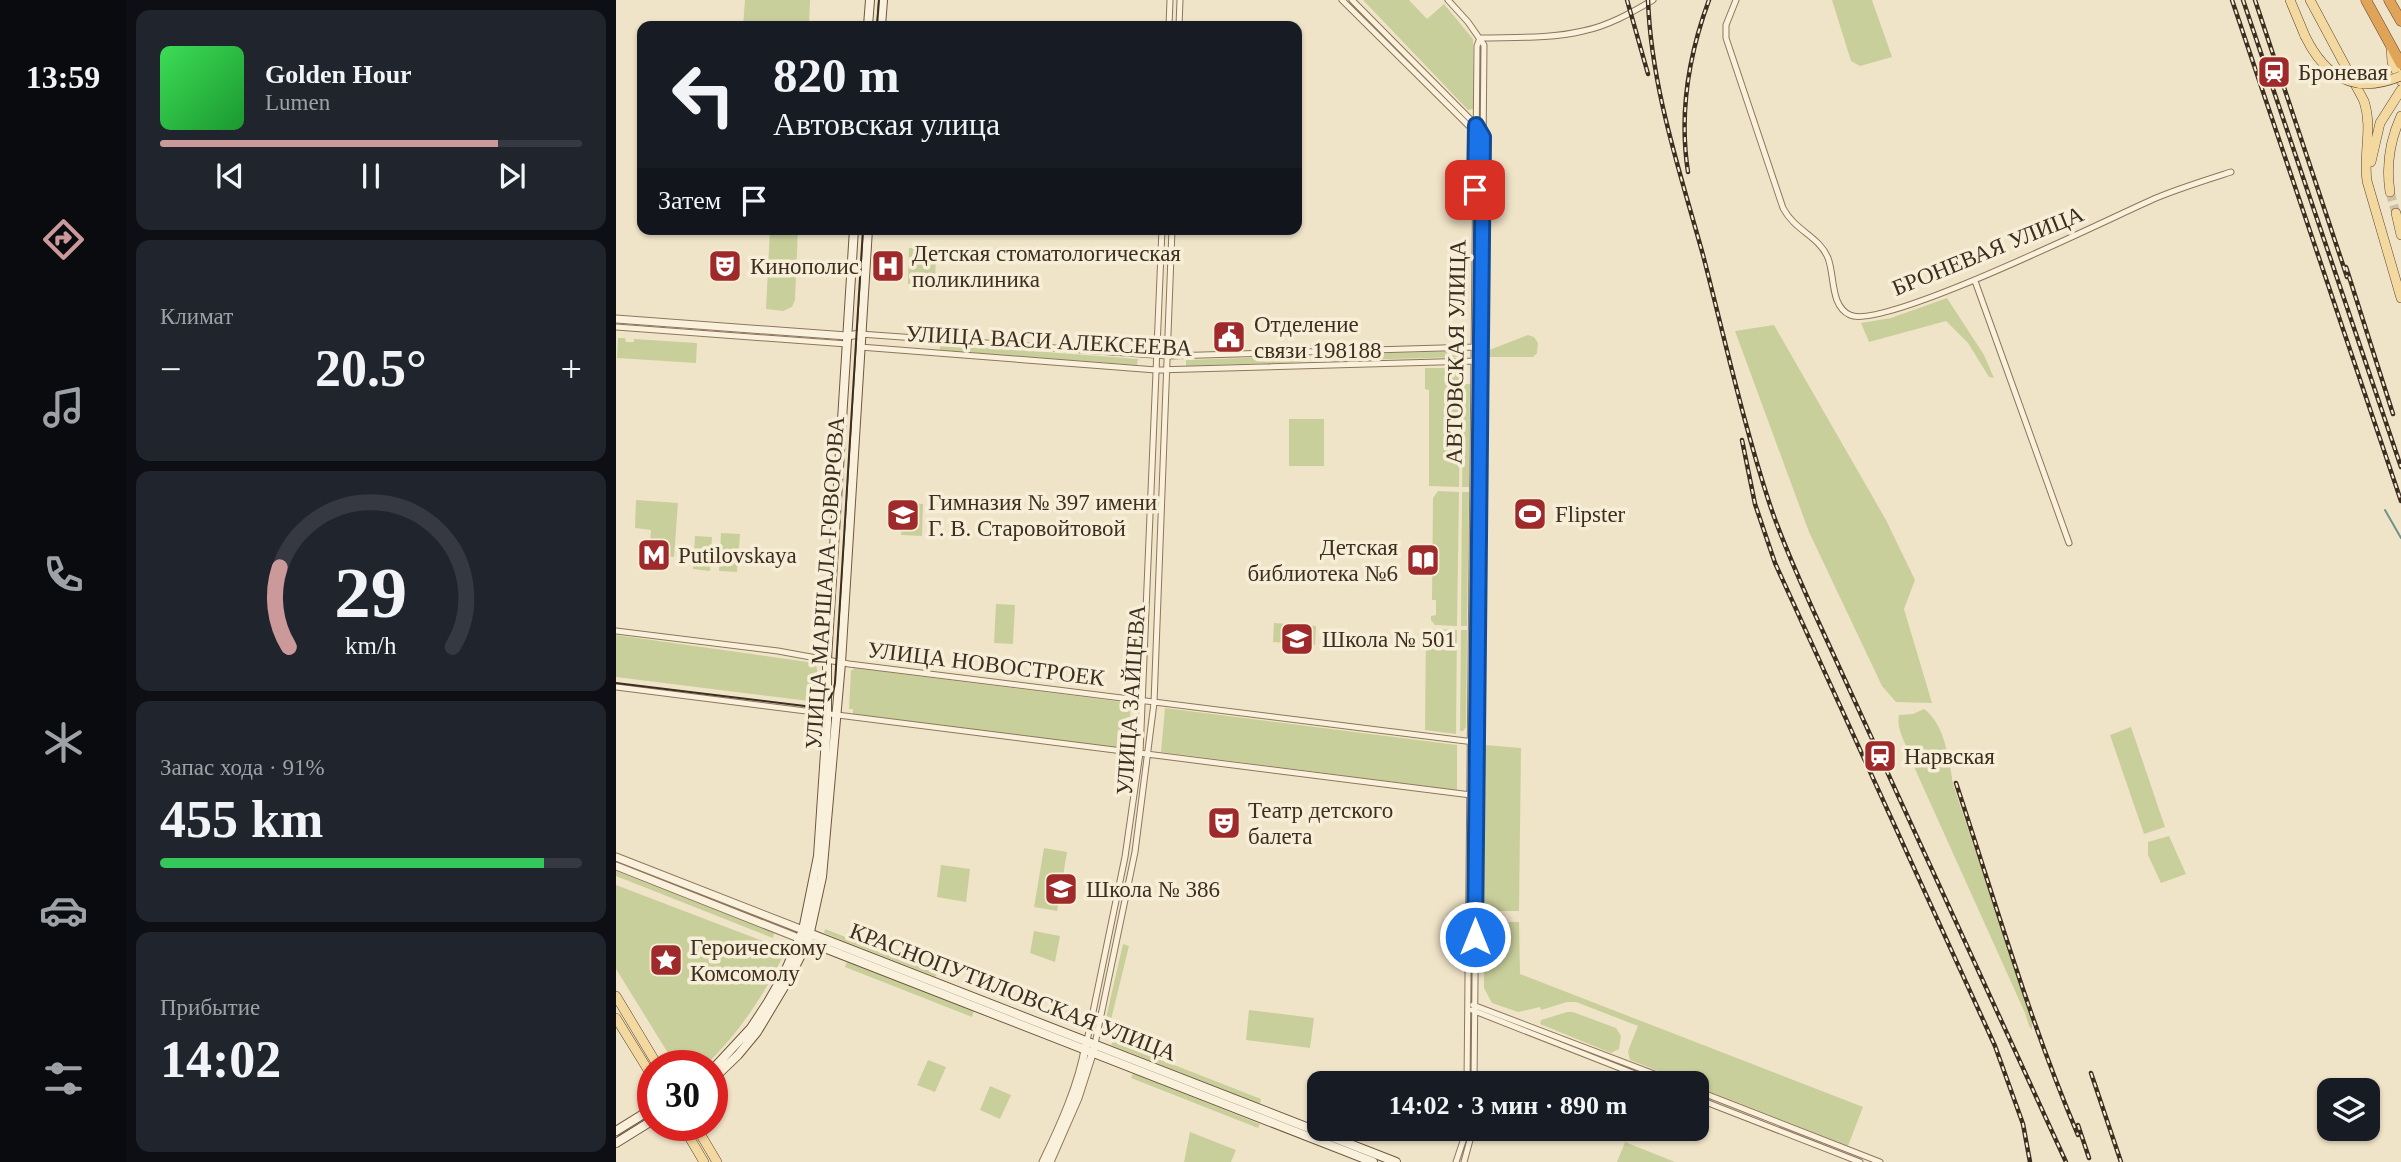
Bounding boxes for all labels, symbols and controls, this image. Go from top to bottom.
text: 820 m [773,48,900,103]
icon: left [658,49,749,140]
station icon: Броневая [2255,53,2293,91]
text: 13:59 [26,59,100,95]
text: Golden Hour [265,60,412,89]
place label: Броневая [2298,60,2388,85]
text: Lumen [265,90,330,115]
text: Автовская улица [773,106,1000,142]
icon: previous [211,157,249,195]
icon: pause [352,157,390,195]
icon: next [493,157,531,195]
pin [1445,160,1505,220]
icon: arrive [1456,171,1494,209]
icon: arrive [735,182,773,220]
text: Затем [658,186,721,215]
street label: БРОНЕВАЯ УЛИЦА [1889,201,2088,301]
icon: directions [39,215,88,264]
street label: АВТОВСКАЯ УЛИЦА [1442,239,1470,465]
place label: Детская стоматологическая поликлиника [912,241,1181,292]
theatre icon: Кинополис [706,247,744,285]
hospital icon: Детская стоматологическая поликлиника [869,247,907,285]
place label: Кинополис [750,254,859,279]
text: Климат [160,304,233,329]
place label: Отделение связи 198188 [1254,312,1382,363]
public building icon: Отделение связи 198188 [1210,318,1248,356]
street label: УЛИЦА ВАСИ АЛЕКСЕЕВА [905,321,1193,361]
text: 20.5° [315,340,427,397]
text: − [160,348,181,390]
text: + [561,348,582,390]
icon: music [39,383,88,432]
street label: УЛИЦА МАРШАЛА ГОВОРОВА [801,415,849,750]
place label: Гимназия № 397 имени Г. В. Старовойтовой [928,490,1157,541]
sports icon: Flipster [1511,495,1549,533]
school or university icon: Гимназия № 397 имени Г. В. Старовойтовой [884,496,922,534]
place label: Flipster [1555,502,1626,527]
place label: Детская библиотека №6 [1247,535,1398,586]
metro station icon: Putilovskaya [635,536,673,574]
library icon: Детская библиотека №6 [1404,541,1442,579]
place label: Putilovskaya [678,543,797,568]
icon: phone [39,550,88,599]
text: 29 [335,552,407,633]
street label: УЛИЦА ЗАЙЦЕВА [1112,604,1150,796]
school or university icon: Школа № 501 [1278,620,1316,658]
place label: Школа № 501 [1322,627,1456,652]
text: km/h [345,632,397,659]
street label: УЛИЦА НОВОСТРОЕК [866,637,1107,691]
icon: climate [39,718,88,767]
station icon: Нарвская [1861,737,1899,775]
place label: Нарвская [1904,744,1995,769]
text: Запас хода · 91% [160,755,325,780]
text: 455 km [160,791,323,848]
place label: Театр детского балета [1248,798,1393,849]
theatre icon: Театр детского балета [1205,804,1243,842]
school or university icon: Школа № 386 [1042,870,1080,908]
place label: Школа № 386 [1086,877,1220,902]
icon: car [39,886,88,935]
position arrow [1438,900,1512,974]
street label: КРАСНОПУТИЛОВСКАЯ УЛИЦА [846,918,1180,1066]
place label: Героическому Комсомолу [690,935,827,986]
place icon: Героическому Комсомолу [647,941,685,979]
text: Прибытие [160,995,260,1020]
text: 14:02 [160,1031,281,1088]
speed limit sign: 30 [637,1050,728,1141]
icon: filters [39,1054,88,1103]
map controls [2317,1078,2380,1141]
button: layers [2317,1078,2380,1141]
text: 14:02 · 3 мин · 890 m [1389,1091,1627,1120]

